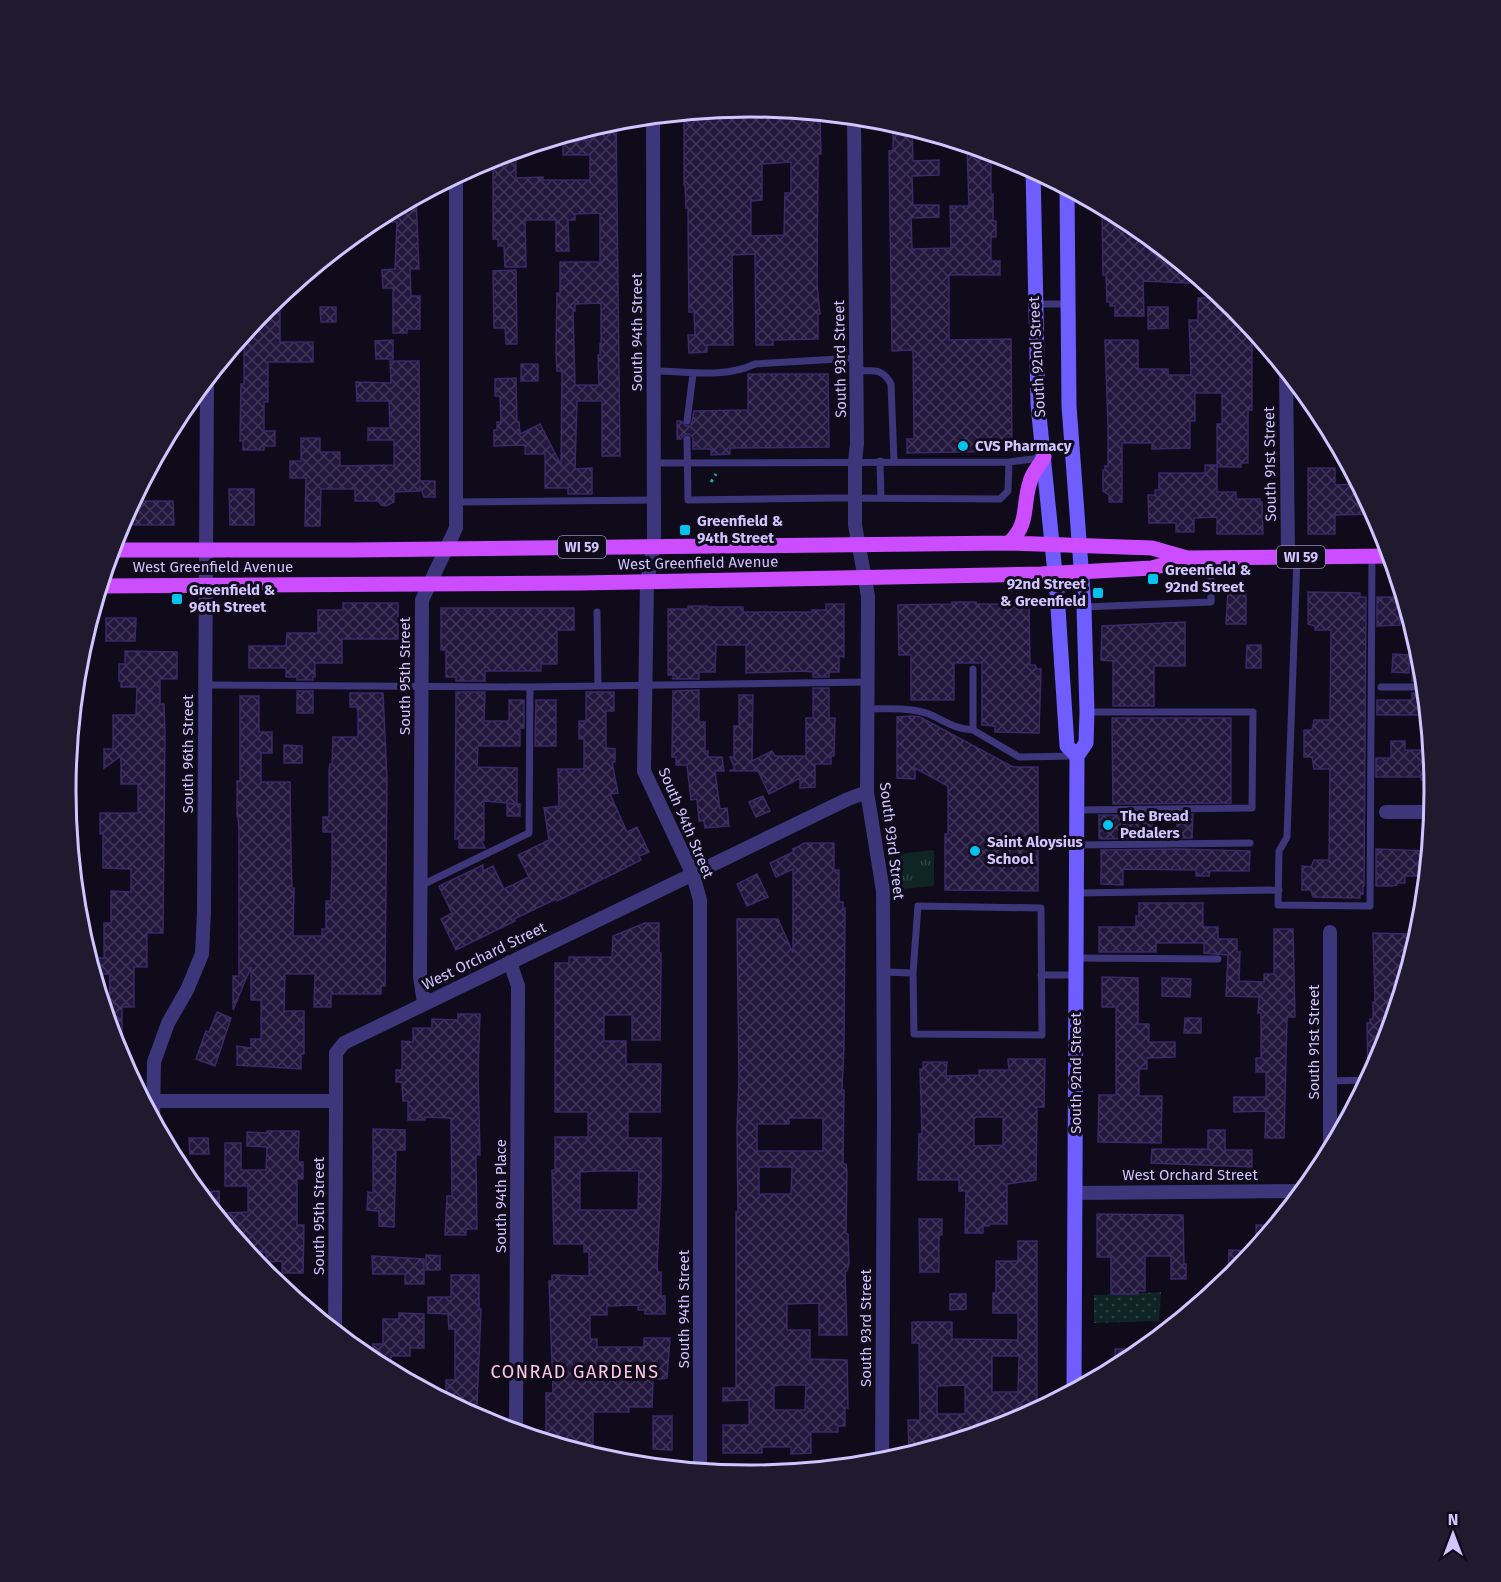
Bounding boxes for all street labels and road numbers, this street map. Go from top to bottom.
street label: South 94th Street [628,272,646,391]
street label: South 92nd Street [1025,295,1049,418]
street label: South 93rd Street [830,299,850,418]
street label: South 91st Street [1260,406,1280,522]
road number: WI 59 [558,536,606,558]
road number: WI 59 [1277,546,1325,568]
street label: West Greenfield Avenue [618,553,778,573]
street label: West Greenfield Avenue [133,558,293,576]
street label: South 95th Street [396,616,414,735]
street label: South 96th Street [179,694,197,813]
street label: South 94th Street [655,765,718,882]
street label: South 93rd Street [876,781,908,901]
street label: West Orchard Street [419,918,549,994]
street label: South 91st Street [1305,984,1323,1100]
street label: South 92nd Street [1067,1012,1085,1134]
street label: South 94th Place [492,1139,510,1253]
street label: South 95th Street [310,1156,328,1275]
street label: West Orchard Street [1122,1166,1258,1184]
street label: South 94th Street [675,1249,693,1368]
street label: South 93rd Street [857,1268,875,1387]

